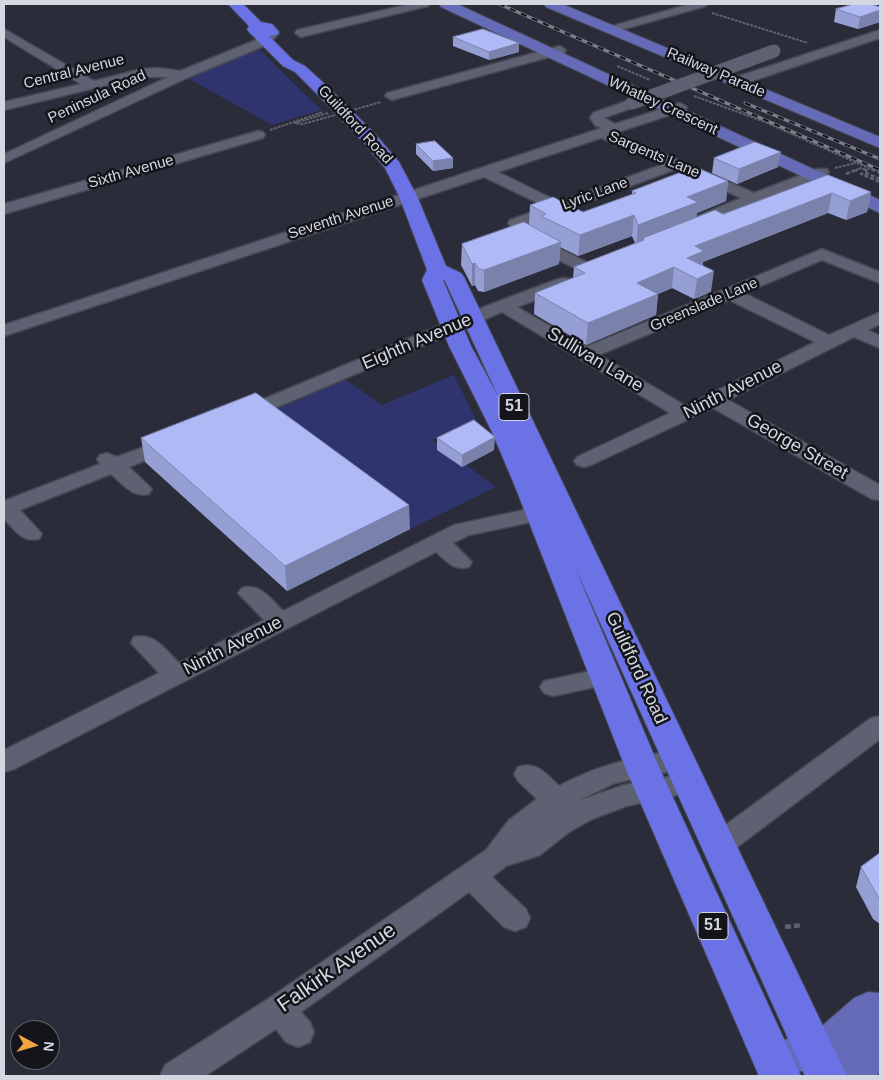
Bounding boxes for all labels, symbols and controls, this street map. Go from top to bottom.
street label: Railway Parade [664,44,768,102]
street label: Central Avenue [22,51,126,93]
street label: Peninsula Road [45,66,149,128]
street label: Whatley Crescent [606,73,720,139]
street label: Guildford Road [314,82,396,168]
street label: Sargents Lane [606,128,702,182]
street label: Sixth Avenue [86,151,176,193]
street label: Lyric Lane [560,174,630,214]
street label: Seventh Avenue [286,192,396,244]
street label: Greenslade Lane [648,274,760,336]
street label: Eighth Avenue [359,309,475,375]
street label: Sullivan Lane [543,323,647,397]
street label: Ninth Avenue [680,356,786,424]
road number: 51 [499,394,529,421]
street label: George Street [743,409,851,485]
street label: Guildford Road [601,609,671,727]
street label: Ninth Avenue [180,612,286,680]
road number: 51 [698,912,728,939]
street label: Falkirk Avenue [273,918,401,1018]
north arrow [10,1020,60,1070]
text: N [40,1041,57,1052]

